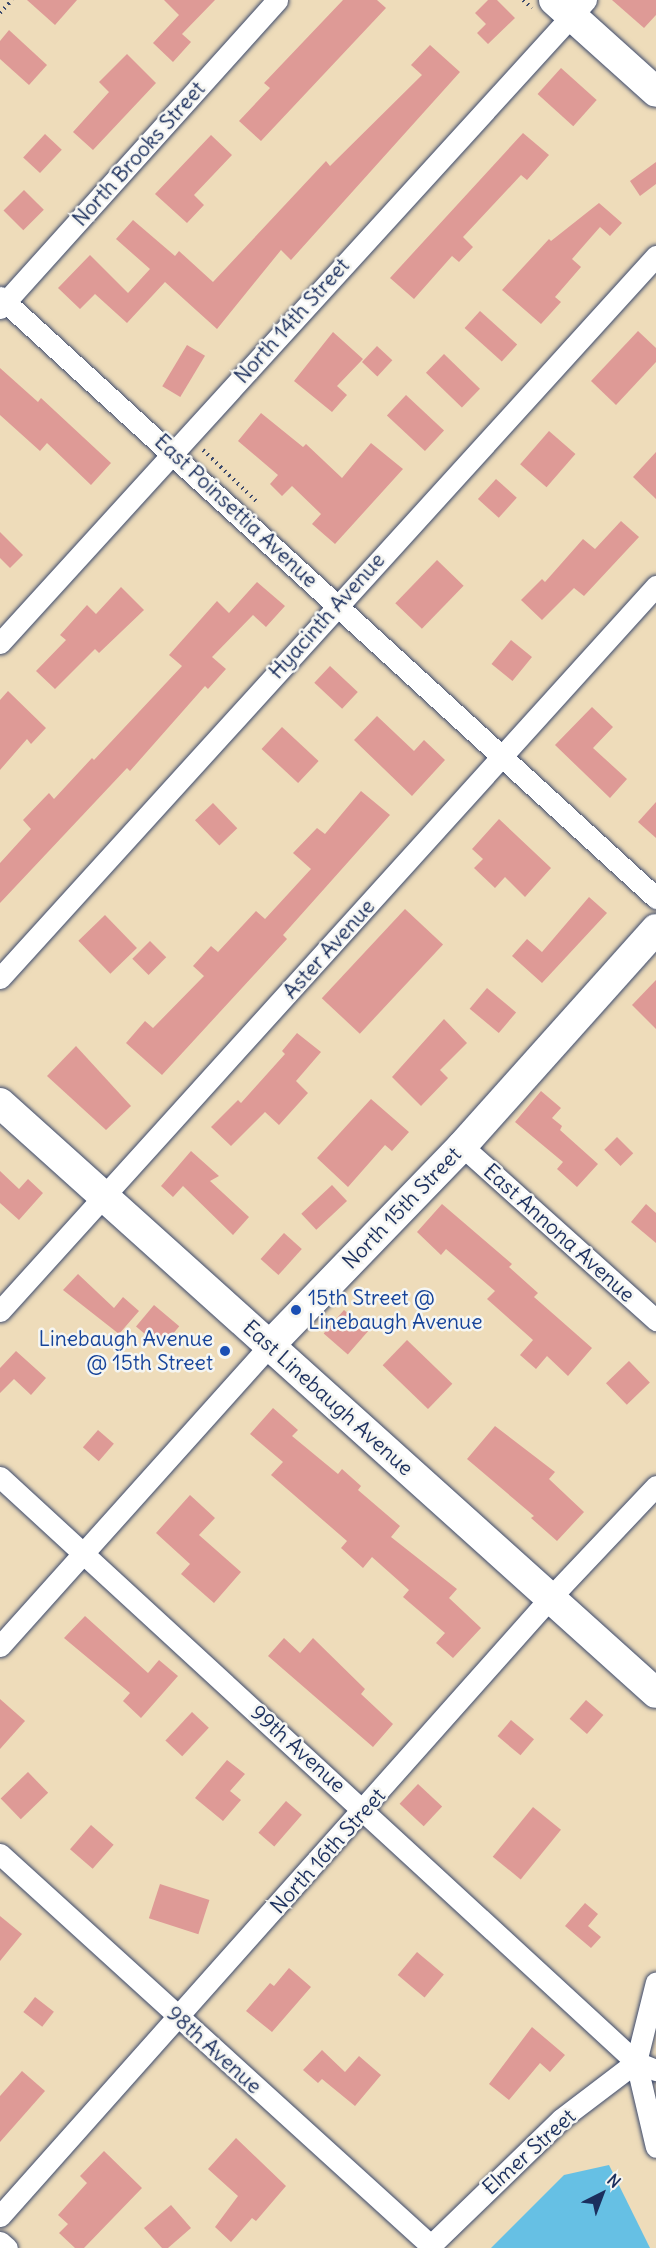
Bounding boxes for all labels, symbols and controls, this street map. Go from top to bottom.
street label: North Brooks Street [67,76,211,232]
street label: North 14th Street [229,253,355,389]
street label: East Poinsettia Avenue [149,429,323,593]
street label: Hyacinth Avenue [264,548,390,684]
street label: Aster Avenue [278,894,380,1004]
street label: North 15th Street [338,1142,466,1274]
street label: East Annona Avenue [478,1158,640,1308]
place label: 15th Street @ Linebaugh Avenue [308,1285,482,1335]
marker: 15th Street @ Linebaugh Avenue [289,1303,303,1317]
street label: East Linebaugh Avenue [238,1315,418,1481]
place label: Linebaugh Avenue @ 15th Street [39,1326,213,1376]
marker: Linebaugh Avenue @ 15th Street [218,1344,232,1358]
street label: 99th Avenue [245,1700,351,1798]
street label: North 16th Street [265,1783,391,1919]
street label: 98th Avenue [161,2001,267,2099]
street label: Elmer Street [477,2104,581,2200]
north arrow [572,2164,632,2224]
text: N [603,2169,625,2192]

